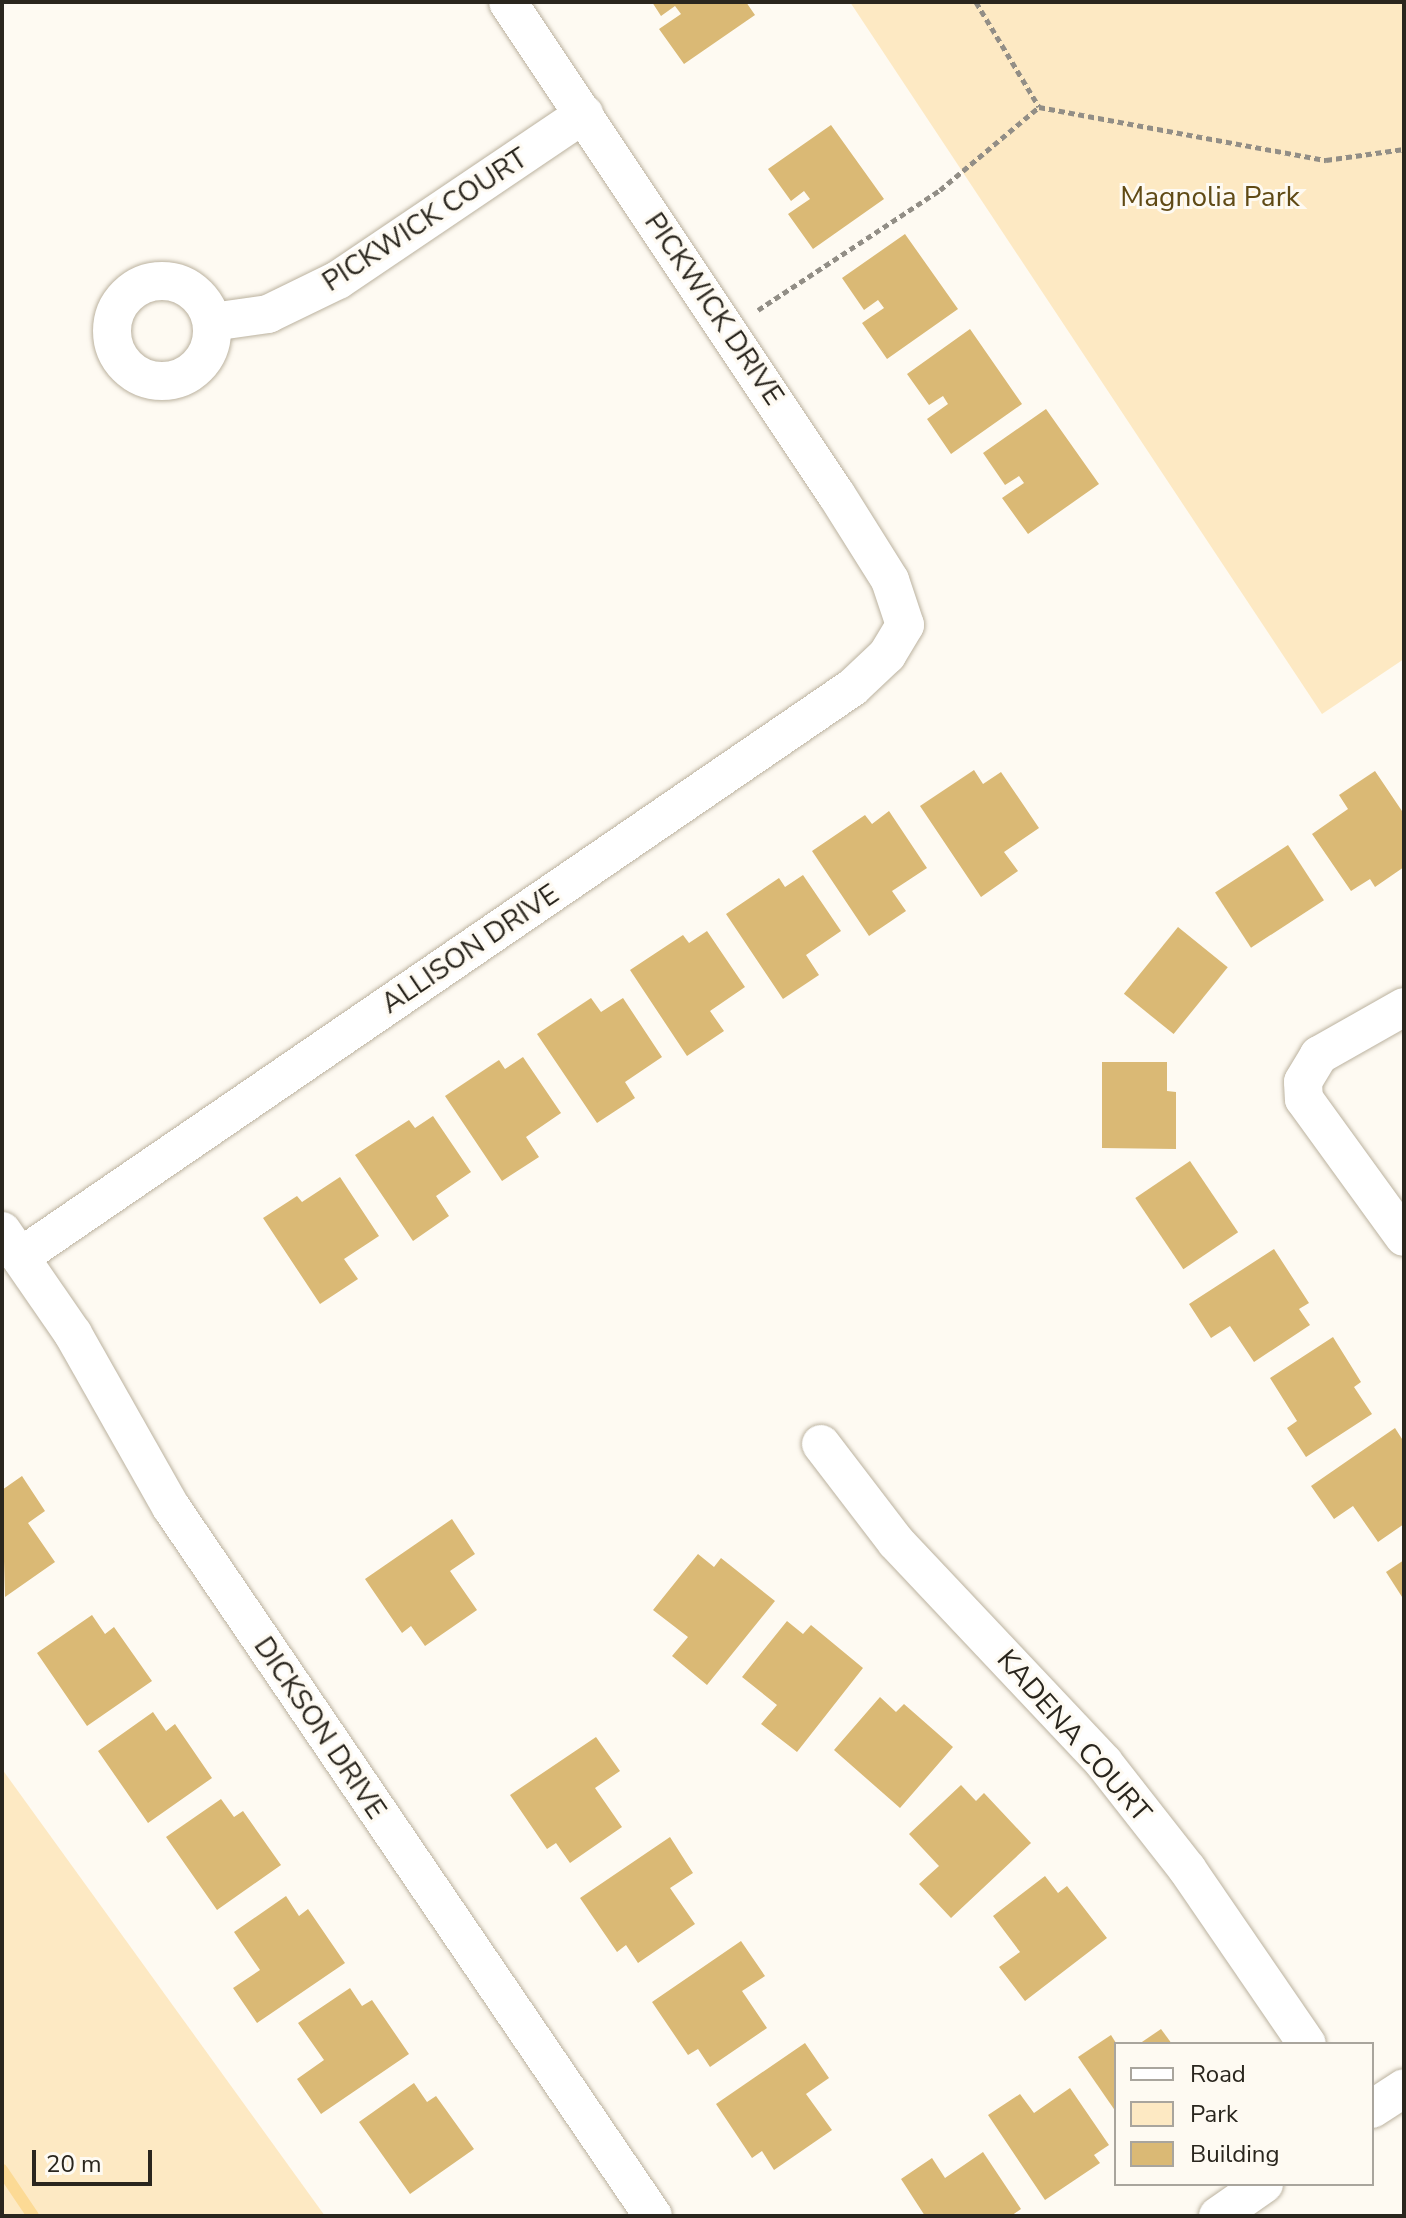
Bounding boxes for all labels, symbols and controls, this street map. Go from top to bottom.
street label: PICKWICK COURT [316,141,534,299]
park label: Magnolia Park [1120,180,1300,214]
street label: PICKWICK DRIVE [637,206,791,412]
street label: ALLISON DRIVE [375,877,565,1021]
street label: DICKSON DRIVE [247,1631,393,1825]
street label: KADENA COURT [990,1643,1158,1829]
legend [1114,2042,1374,2186]
text: Road [1190,2058,1246,2090]
text: Park [1190,2098,1238,2130]
scale bar [36,2134,156,2184]
text: Building [1190,2138,1280,2170]
text: 20 m [46,2148,102,2180]

